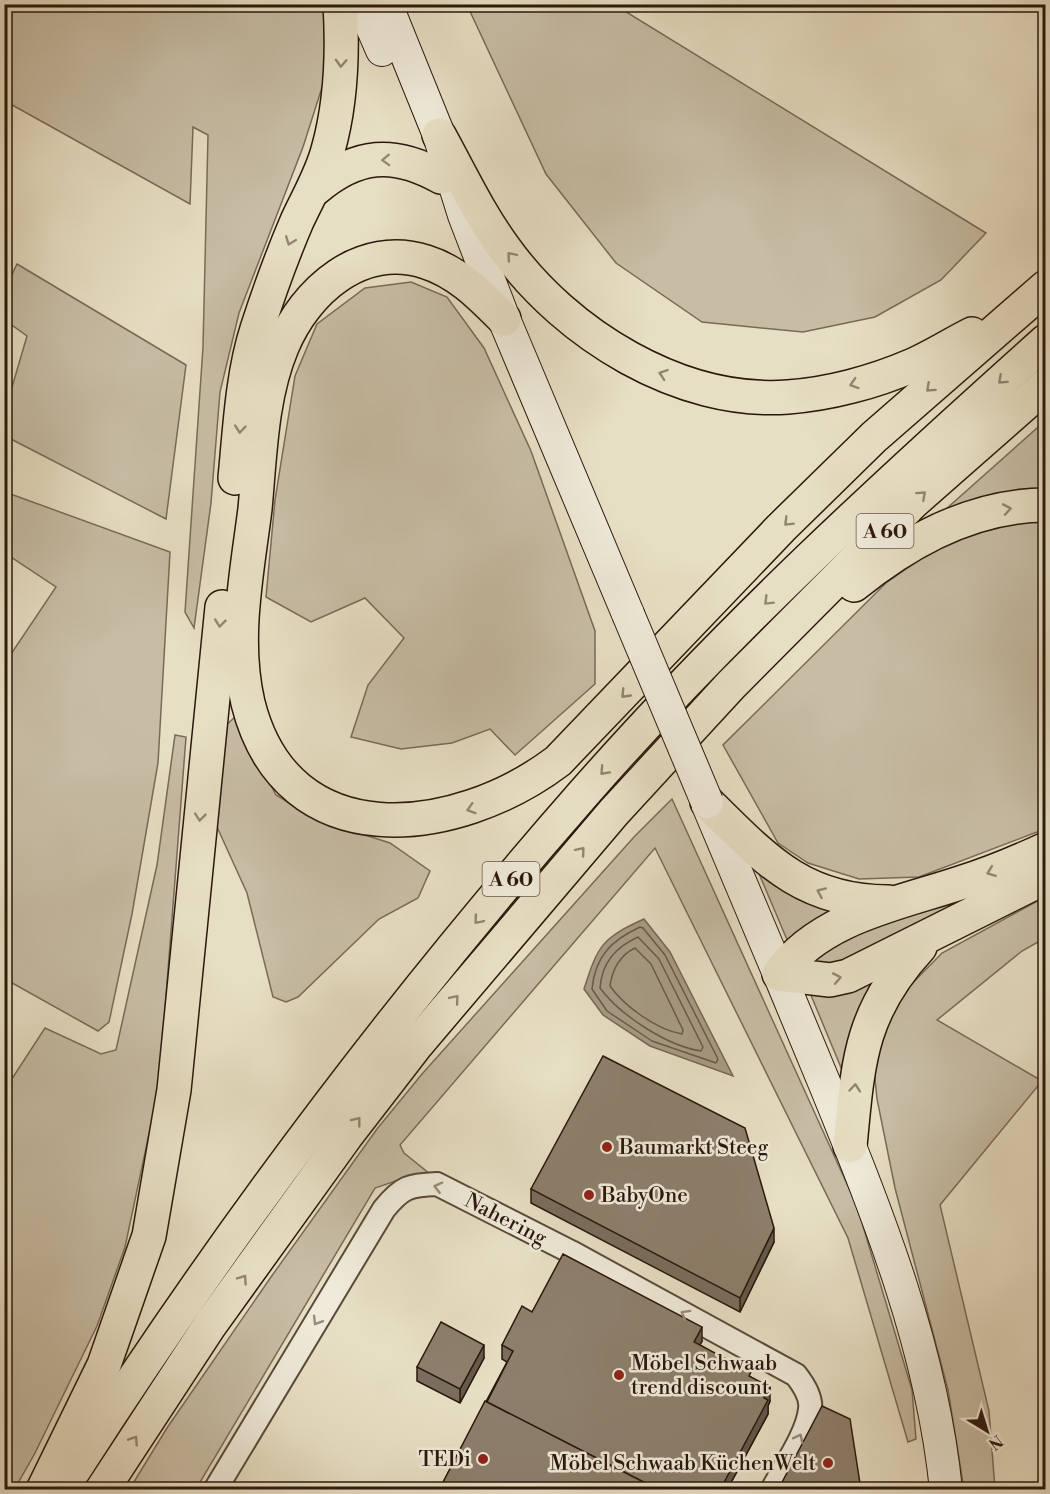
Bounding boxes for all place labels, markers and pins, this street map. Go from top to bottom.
place label: Baumarkt Steeg [618,1135,768,1161]
marker: Baumarkt Steeg [600,1140,614,1154]
place label: BabyOne [600,1183,688,1209]
marker: BabyOne [582,1188,596,1202]
place label: Möbel Schwaab trend discount [631,1351,777,1401]
marker: Möbel Schwaab trend discount [612,1368,626,1382]
place label: TEDi [418,1447,471,1473]
place label: Möbel Schwaab KüchenWelt [550,1451,817,1477]
marker: TEDi [476,1452,490,1466]
marker: Möbel Schwaab KüchenWelt [821,1456,835,1470]

